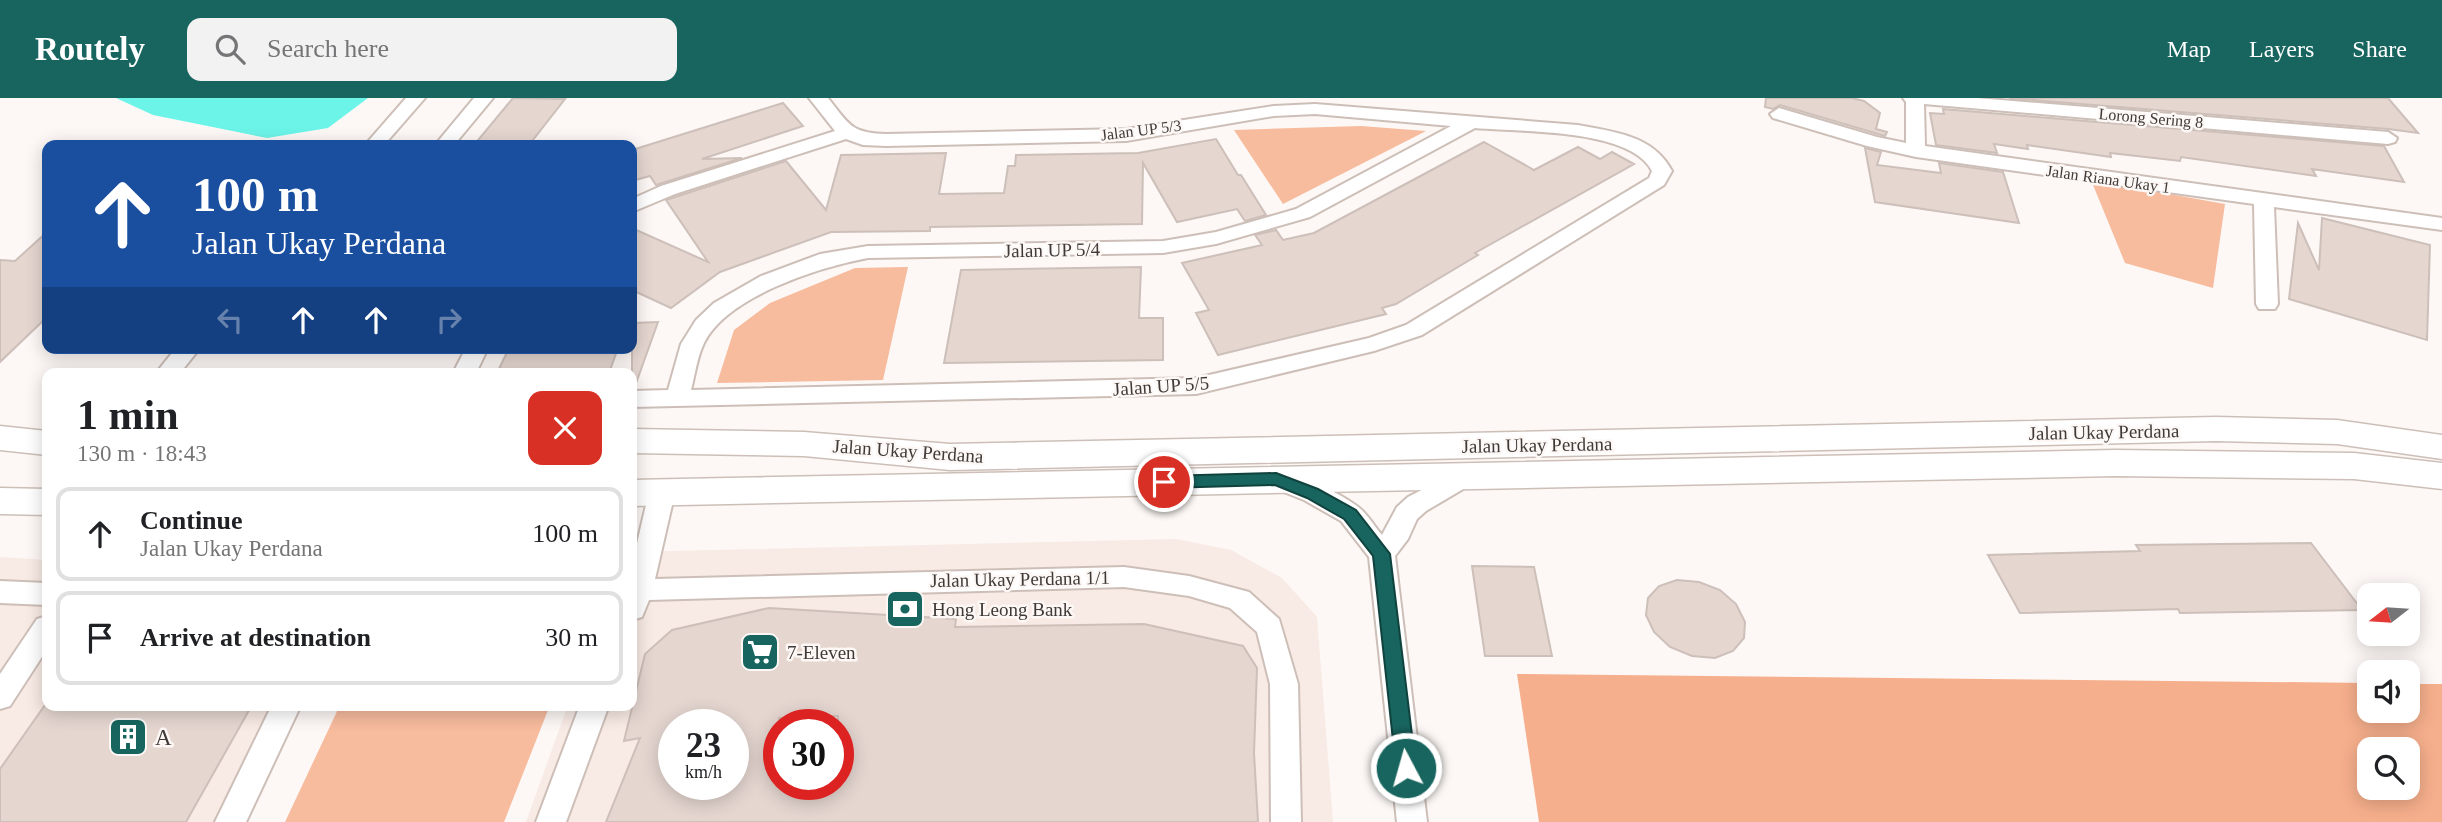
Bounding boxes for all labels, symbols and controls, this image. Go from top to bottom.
search box [187,18,677,81]
icon: search [211,30,249,68]
text: Routely [35,31,145,67]
text: Search here [267,34,389,63]
text: Map [2167,36,2211,62]
text: Layers [2249,36,2314,62]
text: Share [2352,36,2407,62]
street label: Lorong Sering 8 [2098,105,2204,132]
street label: Jalan UP 5/3 [1100,117,1182,143]
street label: Jalan Riana Ukay 1 [2045,162,2171,197]
text: 100 m [192,167,319,222]
icon: ahead [77,168,168,259]
text: Jalan Ukay Perdana [192,225,446,261]
street label: Jalan UP 5/4 [1004,239,1101,261]
icon: left [211,301,249,339]
icon: ahead [284,301,322,339]
icon: ahead [357,301,395,339]
icon: right [430,301,468,339]
street label: Jalan UP 5/5 [1112,372,1210,400]
button: close [528,391,602,465]
text: 1 min [77,392,179,438]
street label: Jalan Ukay Perdana [2028,420,2180,444]
street label: Jalan Ukay Perdana [1461,433,1613,457]
street label: Jalan Ukay Perdana [832,435,985,467]
text: 130 m · 18:43 [77,441,207,466]
pin [1134,452,1194,512]
icon: arrive [1145,463,1183,501]
text: Continue [140,506,243,535]
icon: ahead [81,515,119,553]
text: 100 m [532,519,598,548]
text: Jalan Ukay Perdana [140,536,323,561]
street label: Jalan Ukay Perdana 1/1 [930,567,1110,591]
north arrow [2357,583,2420,646]
map controls [2357,583,2420,800]
bank icon: Hong Leong Bank [884,588,926,630]
place label: Hong Leong Bank [932,599,1073,620]
icon: arrive [81,619,119,657]
text: Arrive at destination [140,623,371,652]
text: 30 m [545,623,598,652]
supermarket icon: 7-Eleven [739,631,781,673]
place label: 7-Eleven [787,642,856,663]
button: sound [2357,660,2420,723]
speed limit sign: 30 [763,709,854,800]
building icon: A [107,716,149,758]
place label: A [155,725,172,750]
text: 23 [686,726,721,765]
position arrow [1369,731,1443,805]
button: search [2357,737,2420,800]
text: km/h [685,762,722,782]

